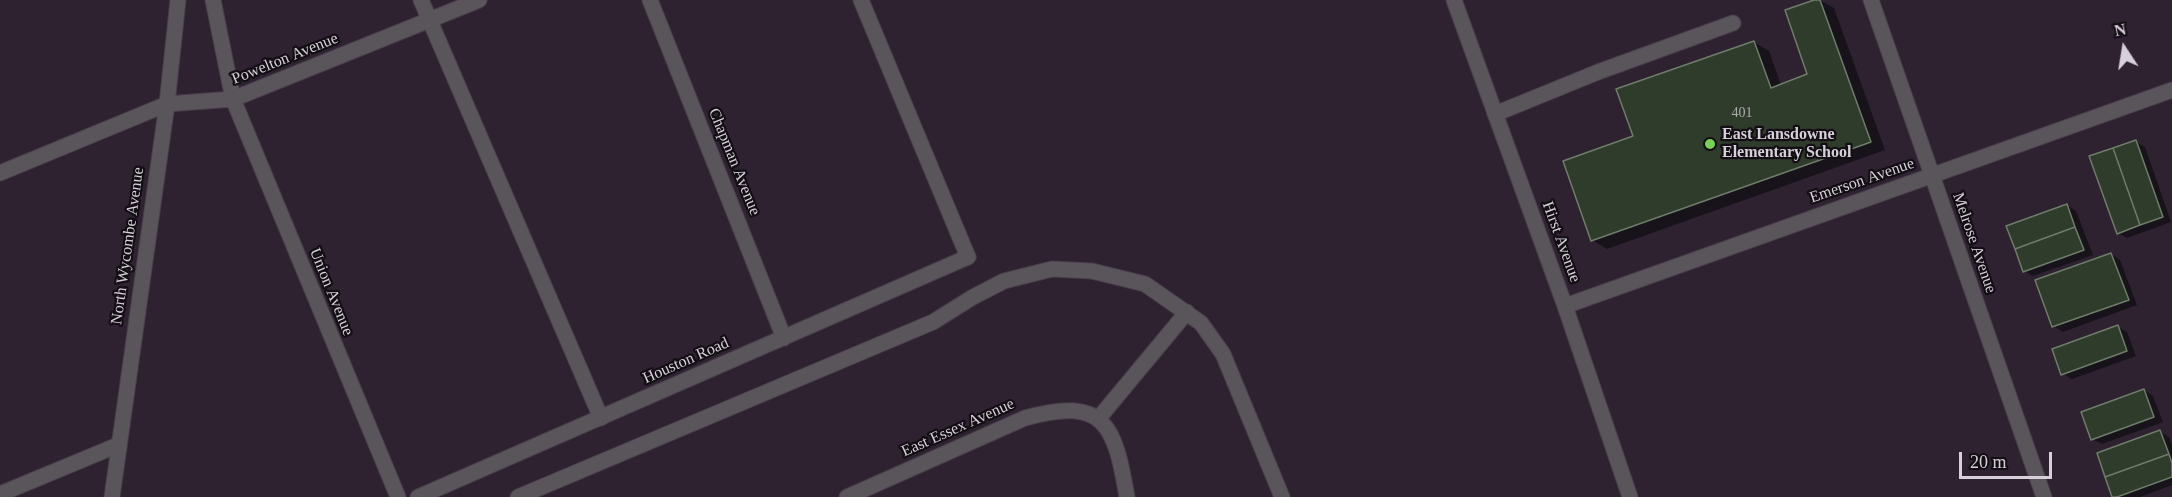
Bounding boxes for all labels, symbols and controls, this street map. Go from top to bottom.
north arrow [2094,18,2154,78]
text: N [2113,20,2128,39]
street label: Powelton Avenue [229,29,341,89]
house number: 401 [1732,105,1752,121]
street label: Chapman Avenue [704,106,764,218]
place label: East Lansdowne Elementary School [1722,125,1851,163]
marker: East Lansdowne Elementary School [1703,137,1717,151]
street label: Emerson Avenue [1807,154,1917,208]
street label: North Wycombe Avenue [107,166,149,326]
street label: Melrose Avenue [1948,190,2000,296]
street label: Hirst Avenue [1538,199,1584,285]
street label: Union Avenue [305,245,357,339]
street label: Houston Road [640,334,732,388]
street label: East Essex Avenue [899,395,1017,461]
scale bar [1962,440,2055,478]
text: 20 m [1970,452,2007,472]

